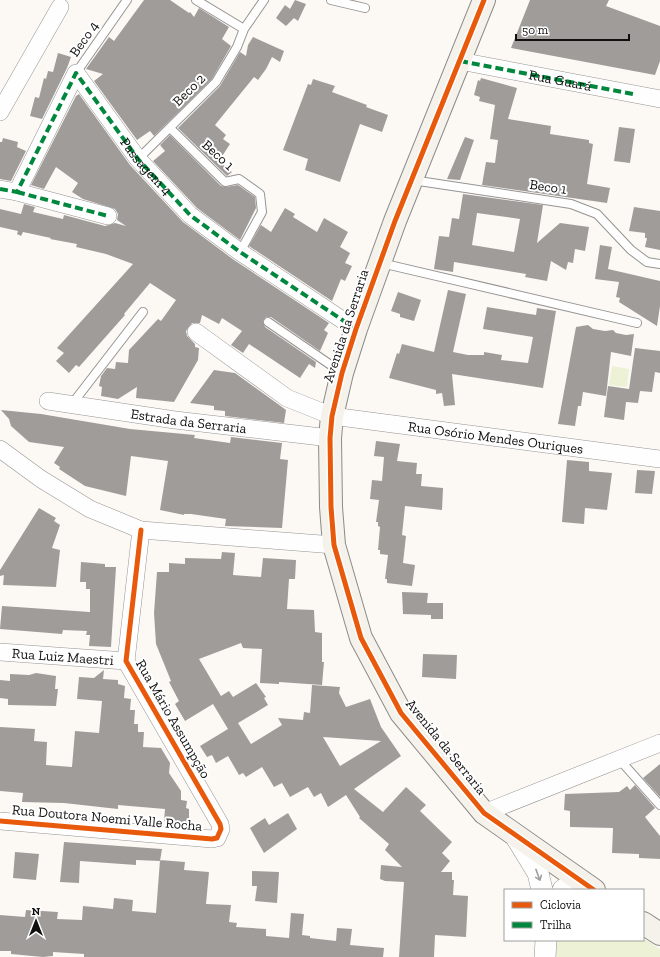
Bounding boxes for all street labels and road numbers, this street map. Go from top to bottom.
street label: Beco 4 [66,18,103,60]
street label: Rua Guará [527,66,593,94]
street label: Beco 2 [169,70,209,110]
street label: Passagem 4 [117,134,176,199]
street label: Beco 1 [198,136,238,174]
street label: Beco 1 [528,176,568,198]
street label: Avenida da Serraria [320,267,372,385]
street label: Estrada da Serraria [129,405,248,437]
street label: Rua Osório Mendes Ouriques [407,418,584,457]
street label: Rua Luiz Maestri [11,644,114,669]
street label: Rua Mário Assumpção [132,656,214,782]
street label: Avenida da Serraria [402,696,490,798]
street label: Rua Doutora Noemi Valle Rocha [11,801,203,835]

